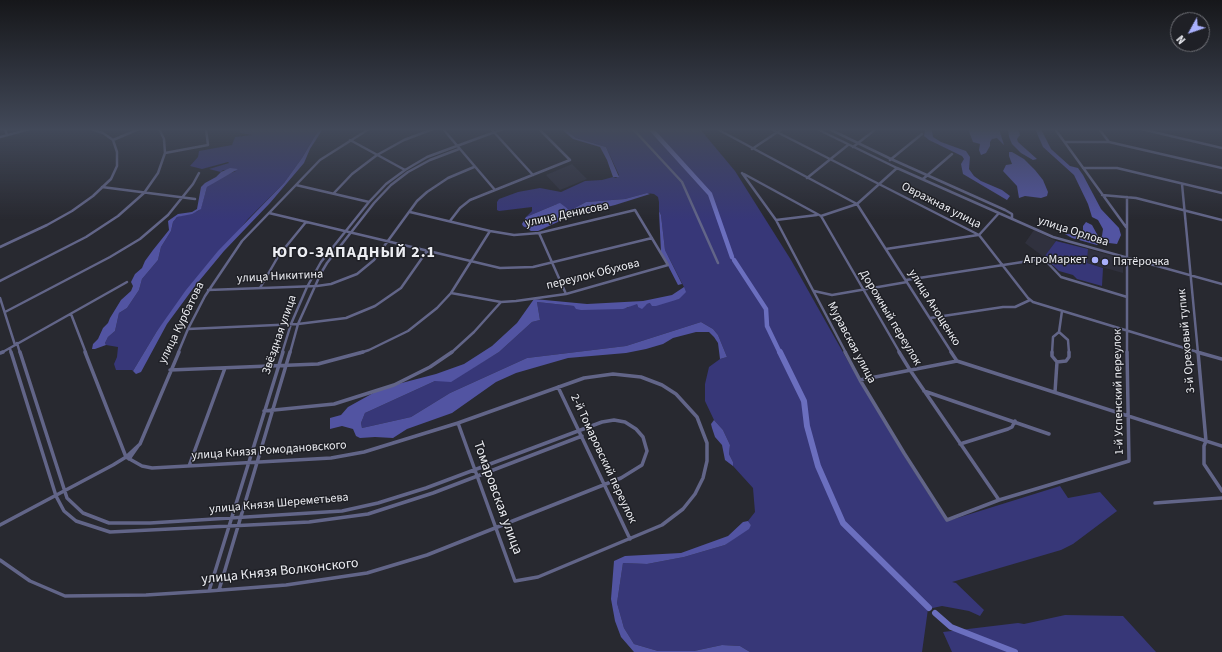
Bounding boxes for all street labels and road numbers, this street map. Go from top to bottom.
street label: Овражная улица [899,180,983,232]
street label: улица Денисова [524,199,610,231]
street label: улица Орлова [1036,214,1110,250]
street label: переулок Обухова [545,256,641,294]
street label: Дорожный переулок [856,267,924,369]
street label: улица Анощенко [905,267,963,349]
street label: улица Никитина [237,268,323,286]
street label: улица Курбатова [156,280,208,366]
street label: 3-й Ореховый тупик [1175,288,1199,394]
street label: Звёздная улица [260,293,300,377]
street label: Муравская улица [823,300,879,386]
street label: 1-й Успенский переулок [1111,329,1127,455]
street label: 2-й Томаровский переулок [567,392,639,526]
street label: улица Князя Ромодановского [191,438,347,464]
street label: Томаровская улица [469,439,525,557]
street label: улица Князя Шереметьева [209,491,349,517]
street label: улица Князя Волконского [201,555,359,589]

